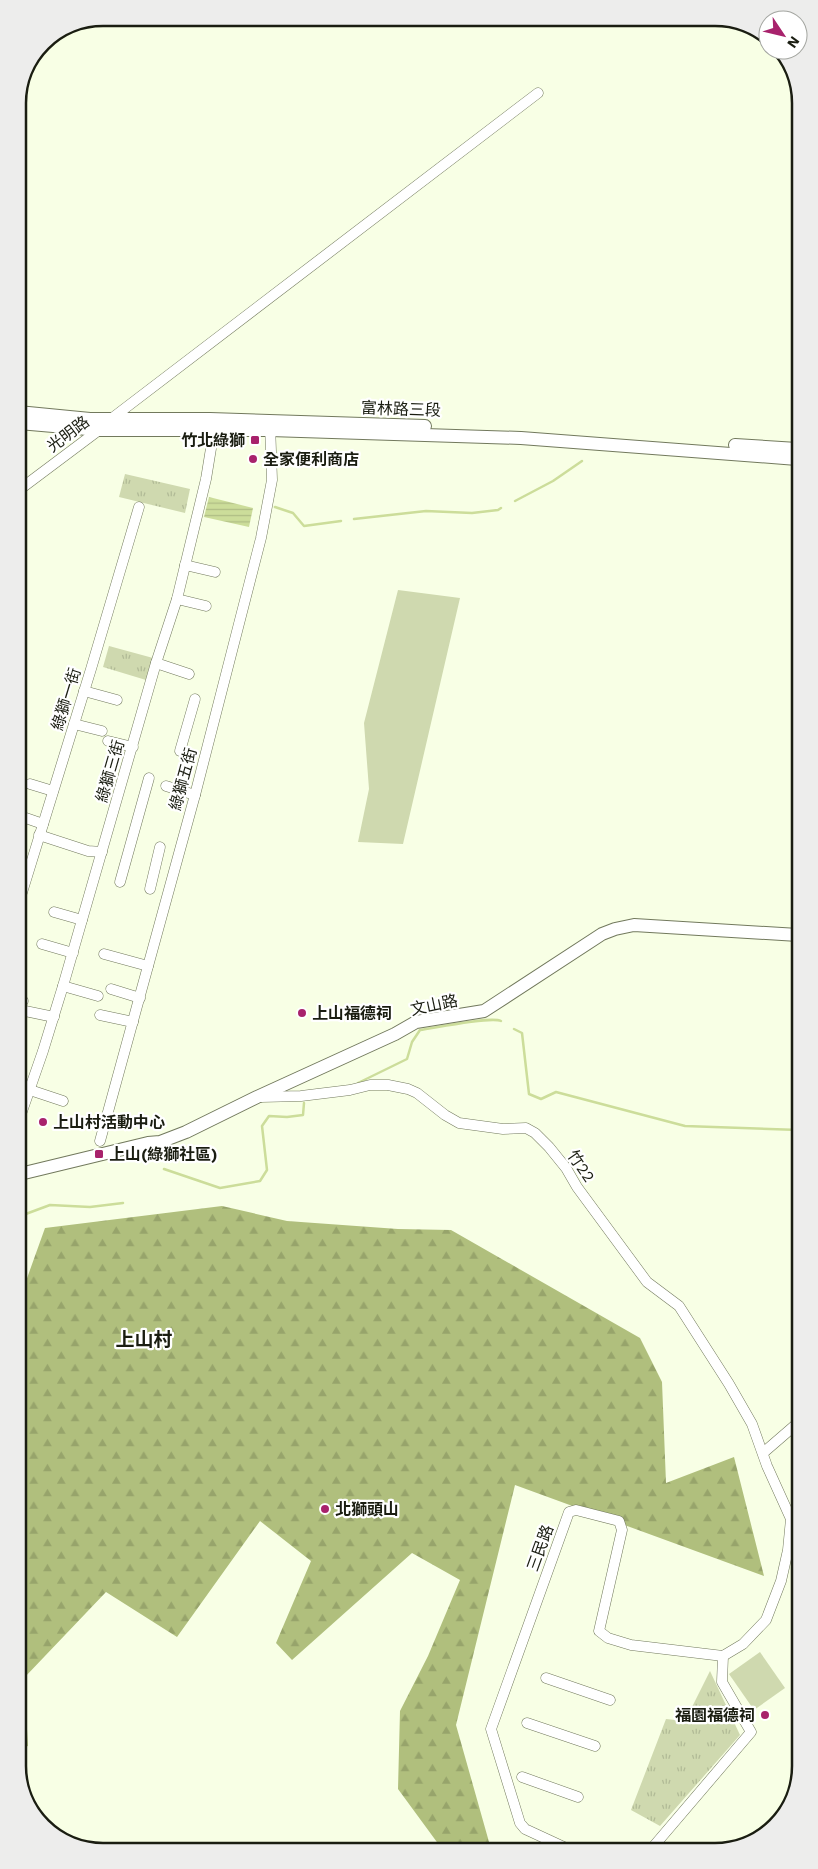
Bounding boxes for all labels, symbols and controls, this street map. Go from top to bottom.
north arrow [758,10,808,60]
text: N [784,34,803,51]
street label: 富林路三段 [361,398,441,420]
street label: 光明路 [43,412,93,456]
place label: 竹北綠獅 [181,431,245,450]
marker: 竹北綠獅 [249,434,261,446]
place label: 全家便利商店 [263,450,359,469]
marker: 全家便利商店 [247,453,259,465]
street label: 綠獅一街 [48,666,84,732]
street label: 綠獅三街 [92,738,128,804]
street label: 綠獅五街 [166,746,200,812]
street label: 文山路 [409,991,459,1019]
place label: 上山福德祠 [312,1004,392,1023]
marker: 上山福德祠 [296,1007,308,1019]
place label: 上山村活動中心 [53,1113,165,1132]
marker: 上山村活動中心 [37,1116,49,1128]
place label: 上山(綠獅社區) [109,1145,218,1164]
street label: 竹22 [563,1146,599,1186]
marker: 上山(綠獅社區) [93,1148,105,1160]
district label: 上山村 [115,1328,173,1351]
place label: 北獅頭山 [335,1500,399,1519]
marker: 北獅頭山 [319,1503,331,1515]
street label: 三民路 [523,1522,557,1574]
place label: 福園福德祠 [675,1706,755,1725]
marker: 福園福德祠 [759,1709,771,1721]

